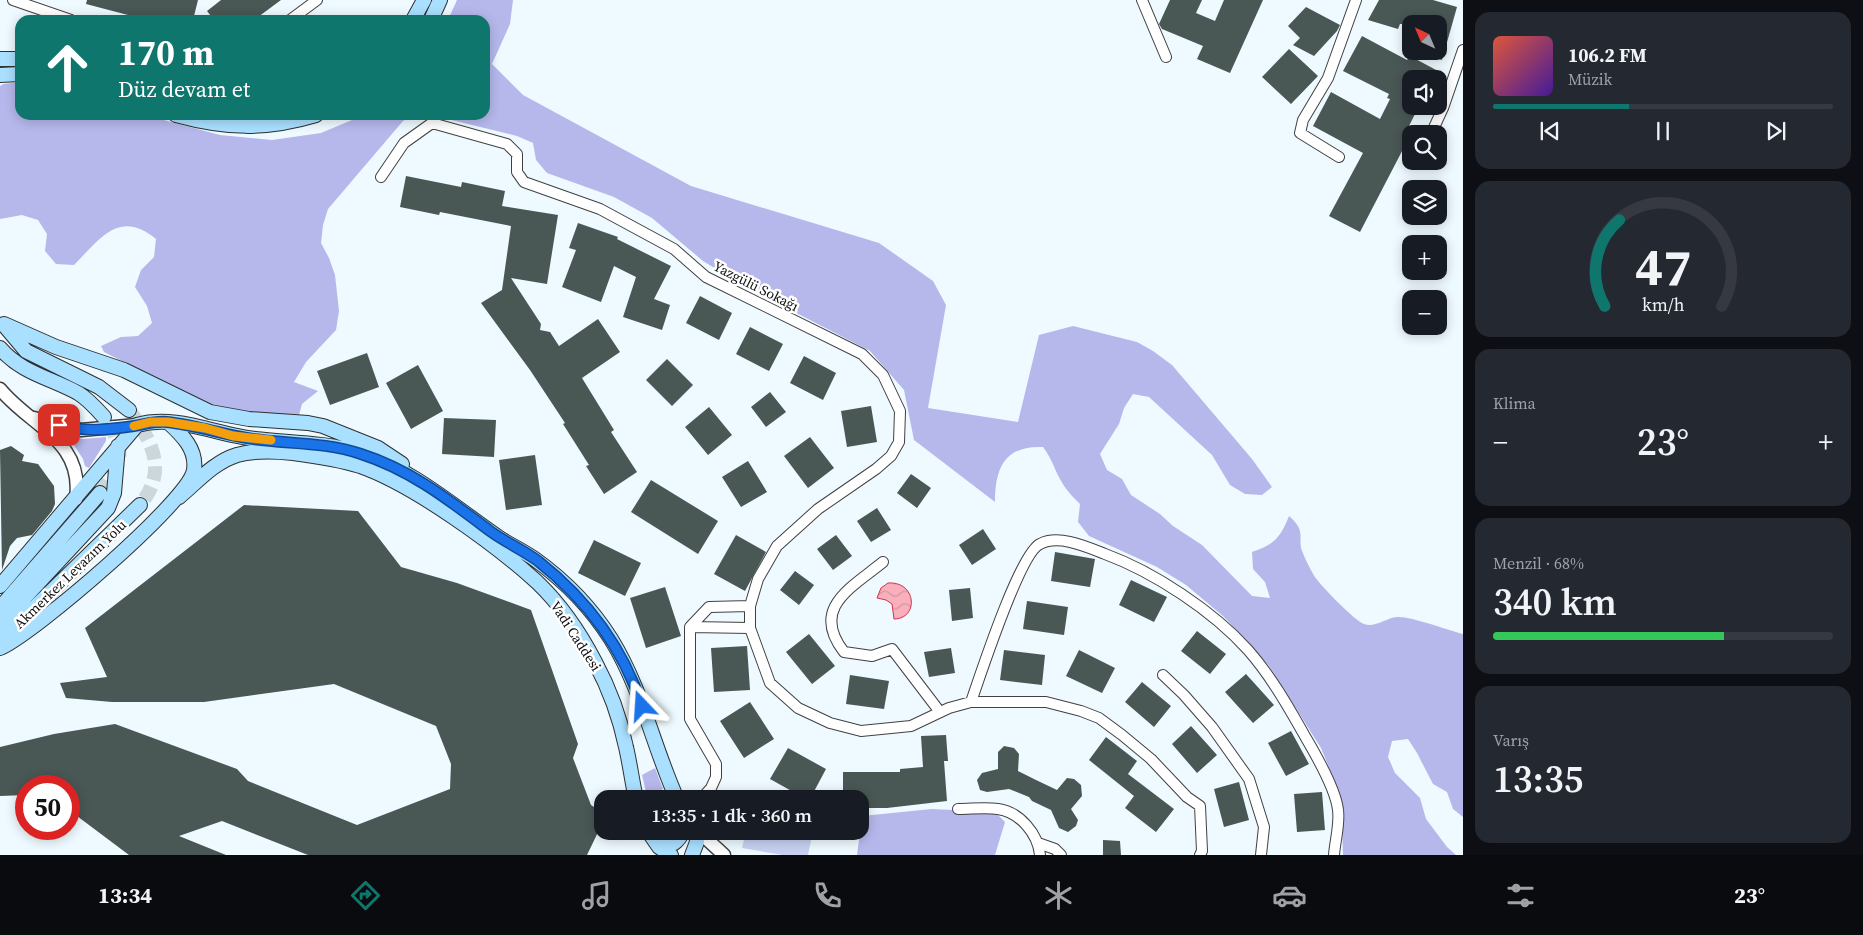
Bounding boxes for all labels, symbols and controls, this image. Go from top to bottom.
north arrow [1402,15,1448,60]
map controls [1402,15,1447,335]
text: 170 m [118,29,214,77]
icon: ahead [35,35,100,100]
text: 106.2 FM [1568,42,1647,68]
text: Müzik [1568,68,1612,90]
button: sound [1402,70,1447,115]
text: Düz devam et [118,74,250,104]
icon: previous [1536,117,1564,145]
icon: pause [1649,117,1677,145]
icon: next [1762,117,1790,145]
button: search [1402,125,1447,170]
button: layers [1402,180,1447,225]
text: 47 [1635,231,1691,302]
button: + [1402,235,1447,280]
street label: Yazgülü Sokağı [710,256,802,316]
button: − [1402,290,1447,335]
text: km/h [1642,292,1685,317]
text: Klima [1493,392,1536,414]
pin [38,404,80,446]
icon: arrive [45,411,73,439]
text: 23° [1637,416,1689,468]
text: − [1493,423,1508,461]
text: + [1818,423,1833,461]
street label: Akmerkez Levazım Yolu [9,515,131,633]
text: Menzil · 68% [1493,552,1584,574]
text: 340 km [1493,576,1617,628]
street label: Vadi Caddesi [546,597,606,675]
position arrow [615,679,667,731]
text: Varış [1493,729,1529,751]
text: 13:35 [1493,753,1583,805]
speed limit sign: 50 [15,775,80,840]
text: 13:35 · 1 dk · 360 m [651,802,812,828]
icon: directions [348,878,383,913]
icon: music [579,878,614,913]
icon: phone [810,878,845,913]
icon: climate [1041,878,1076,913]
icon: car [1272,878,1307,913]
icon: filters [1503,878,1538,913]
text: 13:34 [98,880,152,910]
text: 23° [1734,880,1765,910]

